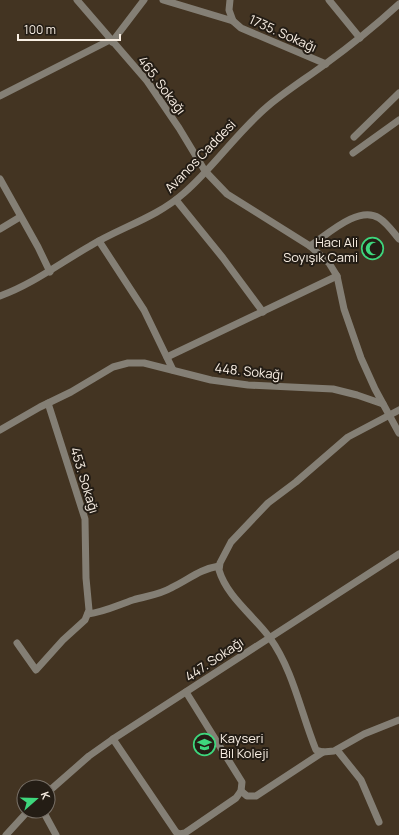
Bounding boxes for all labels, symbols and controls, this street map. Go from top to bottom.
street label: 1735. Sokağı [246,10,320,56]
scale bar [18,16,120,42]
text: 100 m [24,21,56,38]
street label: 465. Sokağı [134,52,190,118]
street label: Avanos Caddesi [160,115,240,197]
place label: Hacı Ali Soyışık Cami [283,233,358,266]
mosque icon: Hacı Ali Soyışık Cami [360,236,386,262]
street label: 448. Sokağı [214,358,284,384]
street label: 453. Sokağı [66,445,104,515]
street label: 447. Sokağı [181,633,247,685]
place label: Kayseri Bil Koleji [220,729,268,762]
school or university icon: Kayseri Bil Koleji [191,732,217,758]
north arrow [16,779,56,819]
text: K [38,789,54,802]

